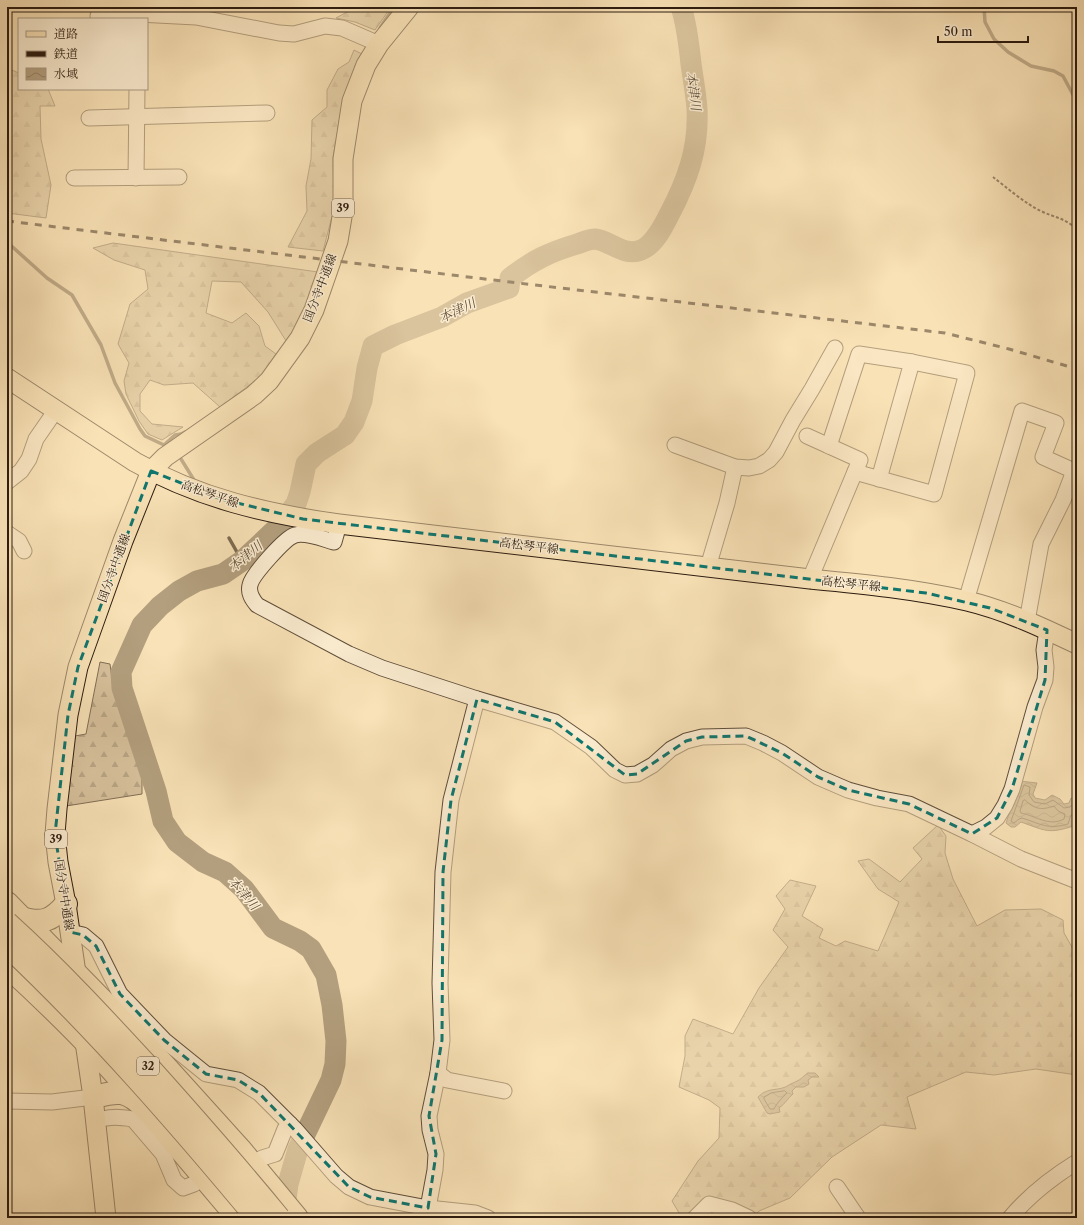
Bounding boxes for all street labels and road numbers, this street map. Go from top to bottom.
road number: 39 [332,199,354,217]
street label: 国分寺中通線 [300,252,339,324]
street label: 高松琴平線 [179,477,241,510]
street label: 国分寺中通線 [94,531,133,604]
street label: 高松琴平線 [498,534,560,557]
street label: 高松琴平線 [820,573,882,594]
road number: 39 [45,830,67,848]
street label: 国分寺中通線 [51,858,78,932]
road number: 32 [137,1057,159,1075]

